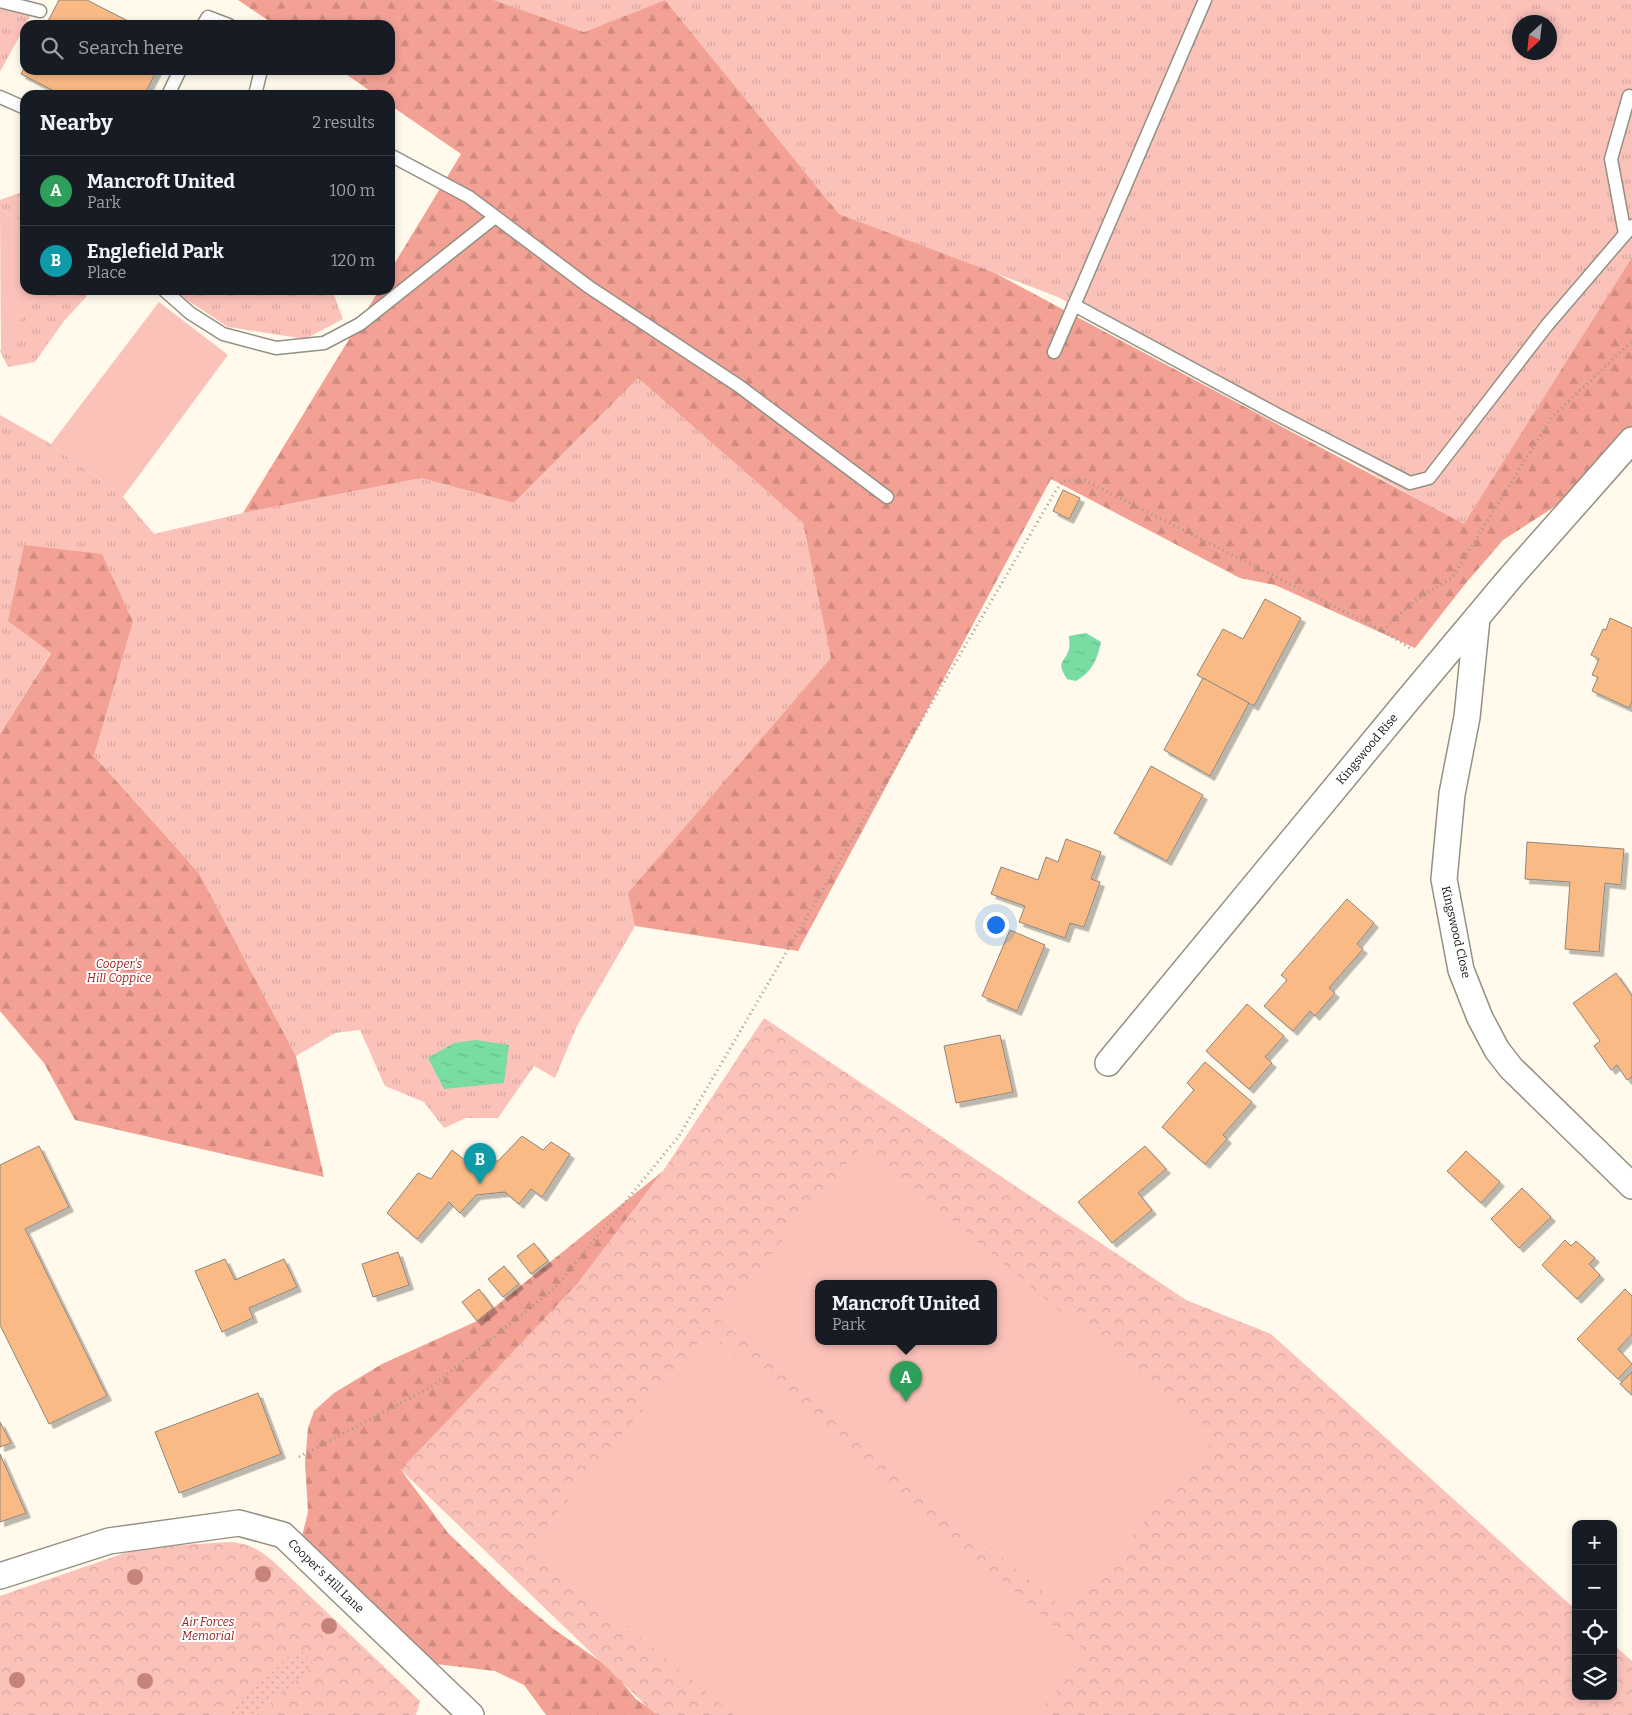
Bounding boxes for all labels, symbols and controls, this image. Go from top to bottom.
north arrow [1512,15,1557,60]
search box [20,20,395,75]
icon: search [38,34,66,62]
text: Search here [78,36,183,59]
text: Nearby [40,110,113,136]
text: 2 results [312,113,375,132]
text: Mancroft United [87,170,235,193]
text: A [50,181,62,200]
text: 100 m [330,181,375,200]
text: Park [87,193,121,212]
text: Englefield Park [87,240,224,263]
text: B [51,251,61,270]
text: 120 m [331,251,375,270]
text: Place [87,263,126,282]
street label: Kingswood Rise [1333,711,1401,787]
street label: Kingswood Close [1439,884,1473,980]
your location [983,912,1009,938]
park label: Cooper's Hill Coppice [87,957,151,985]
pin: B [464,1143,496,1184]
popup [815,1280,997,1345]
text: Mancroft United [832,1292,980,1315]
text: Park [832,1315,866,1334]
pin: A [890,1361,922,1402]
map controls [1572,1520,1617,1700]
button: + [1572,1520,1617,1565]
street label: Cooper's Hill Lane [285,1536,367,1616]
button: − [1572,1565,1617,1610]
button: locate [1572,1610,1617,1655]
park label: Air Forces Memorial [180,1615,235,1643]
button: layers [1572,1655,1617,1700]

